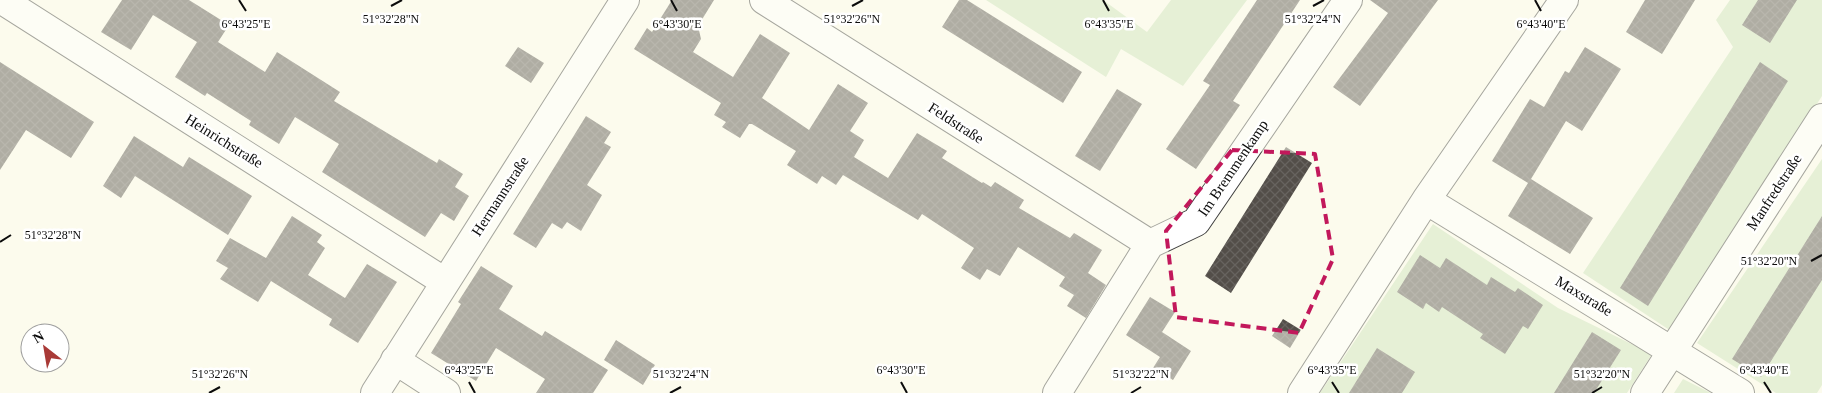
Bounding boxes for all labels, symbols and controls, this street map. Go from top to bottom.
text: 51°32'28"N [363,12,420,26]
text: 51°32'26"N [824,12,881,26]
text: 51°32'24"N [1285,12,1342,26]
text: 6°43'25"E [221,17,271,31]
text: 6°43'30"E [652,17,702,31]
text: 6°43'35"E [1084,17,1134,31]
text: 6°43'40"E [1516,17,1566,31]
street label: Feldstraße [925,99,987,147]
street label: Heinrichstraße [182,111,266,171]
street label: Im Bremmenkamp [1195,117,1271,219]
street label: Manfredstraße [1743,151,1805,233]
street label: Hermannstraße [468,153,532,239]
text: 51°32'28"N [25,228,82,242]
text: 51°32'20"N [1741,254,1798,268]
street label: Maxstraße [1553,273,1616,319]
north arrow [20,323,70,373]
text: N [30,328,47,346]
text: 6°43'25"E [444,363,494,377]
text: 6°43'30"E [876,363,926,377]
text: 6°43'35"E [1307,363,1357,377]
text: 6°43'40"E [1739,363,1789,377]
text: 51°32'26"N [192,367,249,381]
text: 51°32'24"N [653,367,710,381]
text: 51°32'22"N [1113,367,1170,381]
text: 51°32'20"N [1574,367,1631,381]

